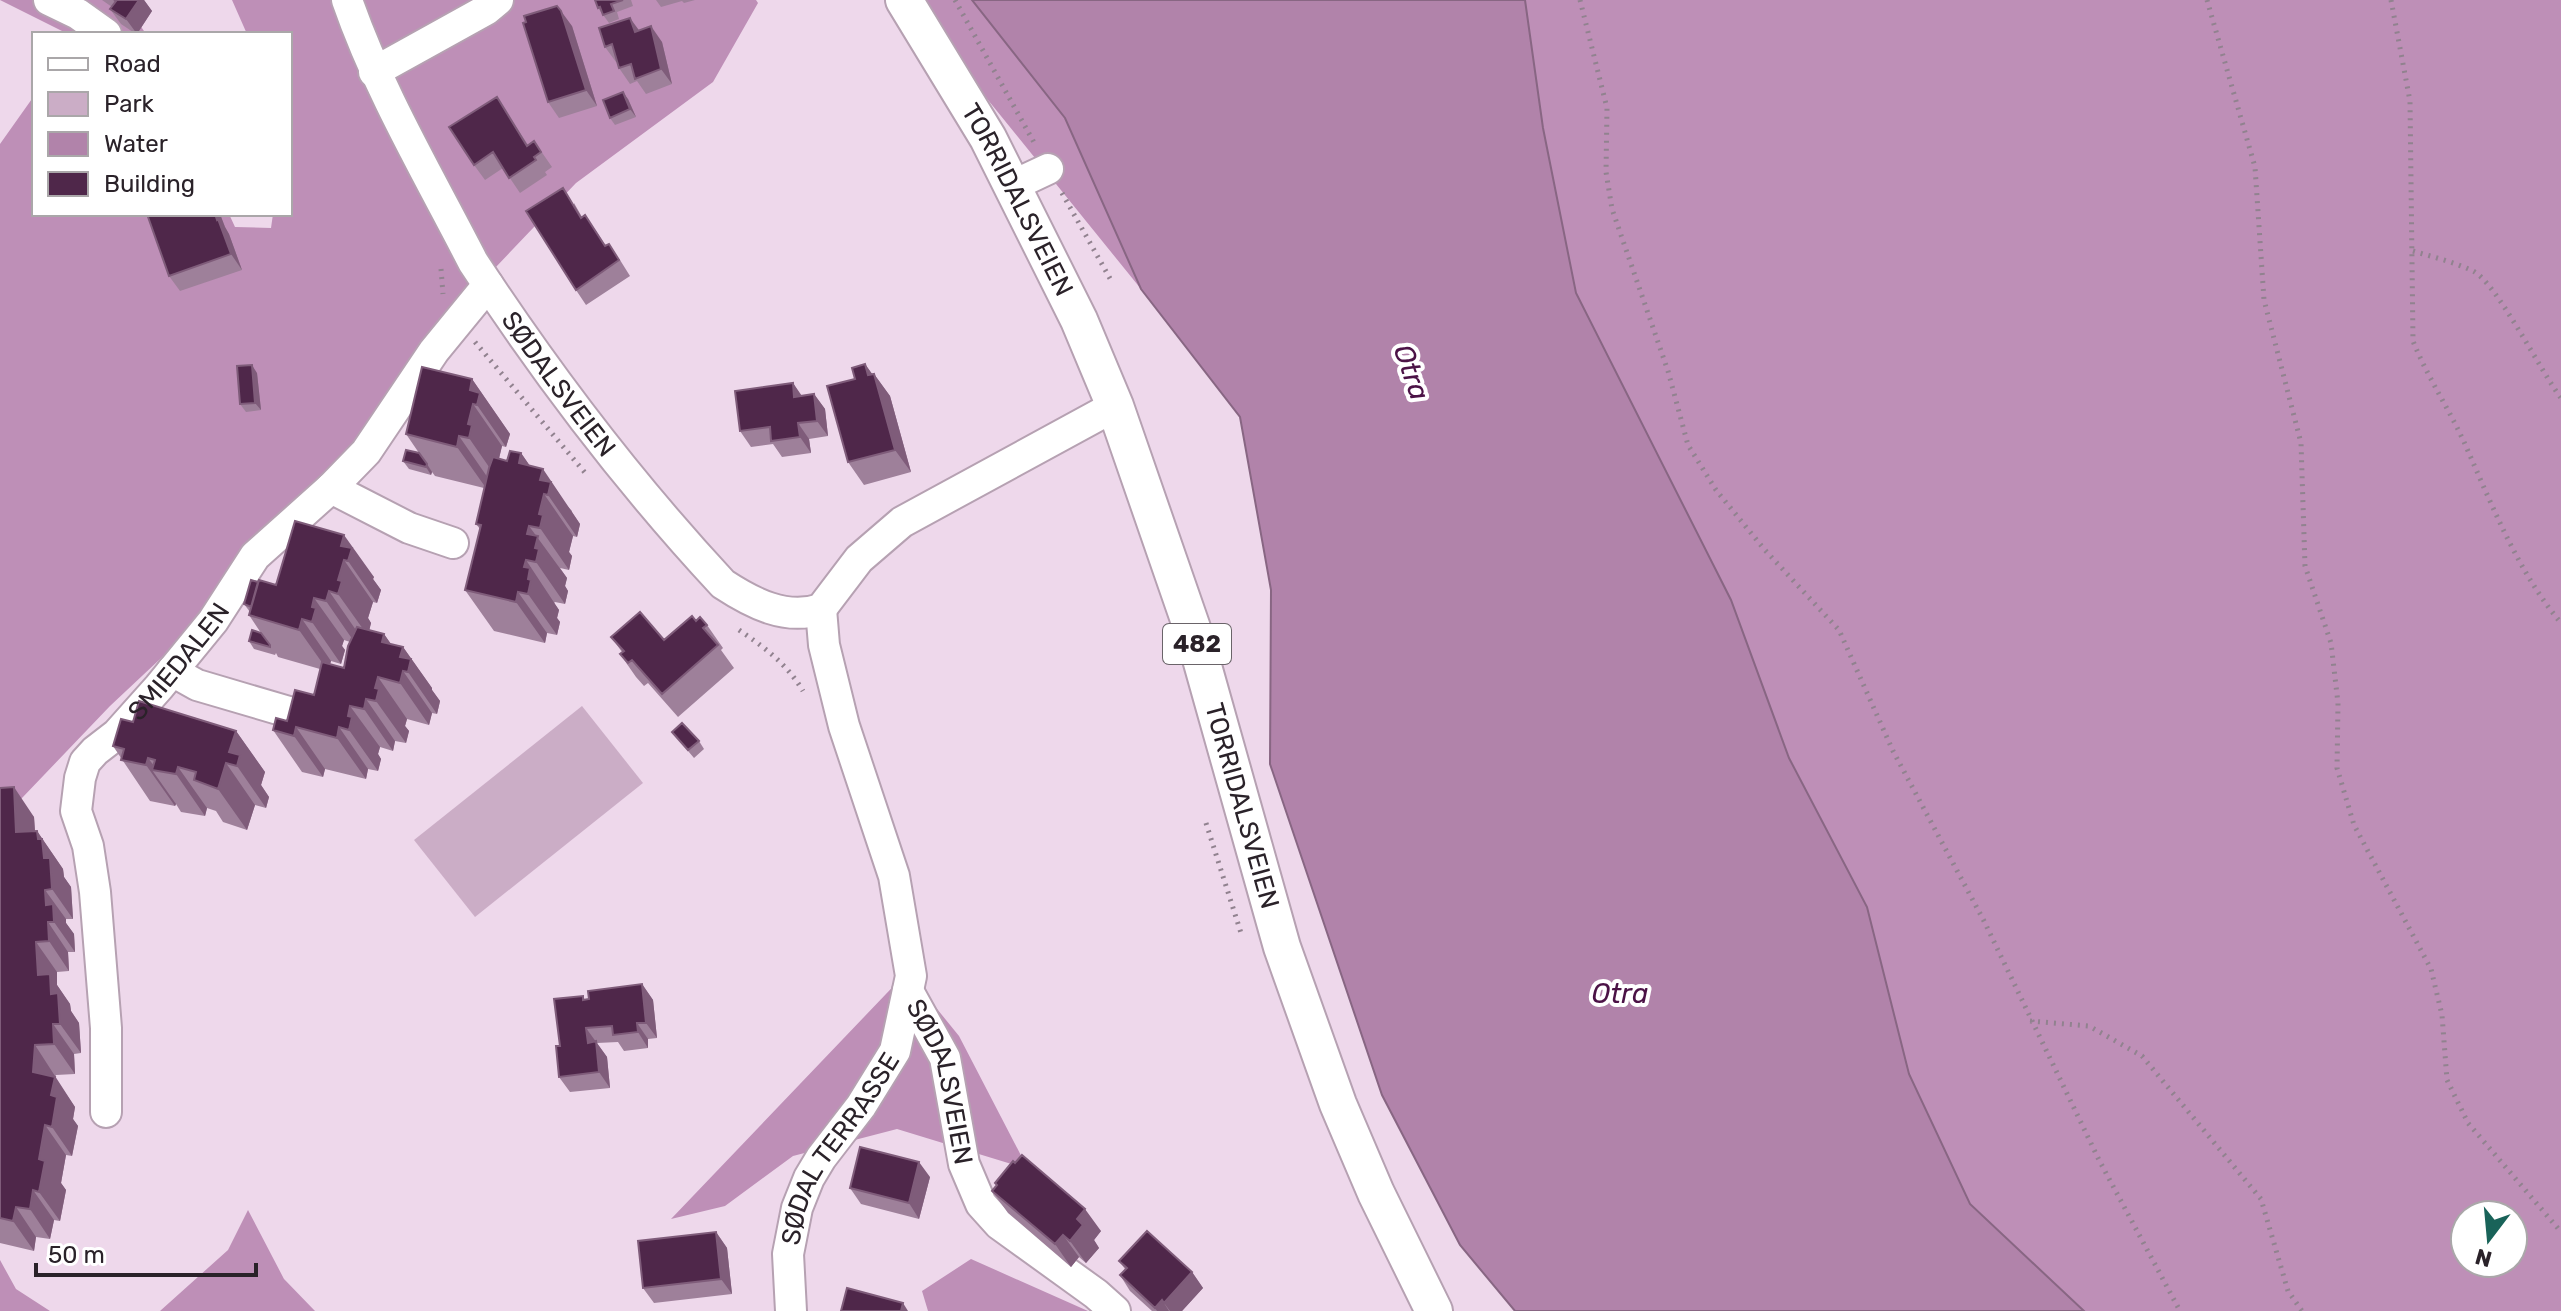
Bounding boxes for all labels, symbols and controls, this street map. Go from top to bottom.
legend [32,32,292,216]
text: Road [104,50,161,78]
text: Park [104,90,155,118]
street label: TORRIDALSVEIEN [955,98,1080,301]
text: Water [104,130,168,158]
text: Building [104,170,195,198]
street label: SØDALSVEIEN [495,306,622,463]
water label: Otra [1387,340,1436,404]
street label: SMIEDALEN [122,597,237,727]
road number: 482 [1163,624,1231,664]
street label: TORRIDALSVEIEN [1198,699,1285,912]
water label: Otra [1592,977,1648,1010]
street label: SØDALSVEIEN [900,994,979,1167]
street label: SØDAL TERRASSE [775,1047,906,1248]
north arrow [2449,1199,2529,1279]
scale bar [36,1227,256,1277]
text: 50 m [48,1241,105,1269]
text: N [2472,1243,2495,1273]

